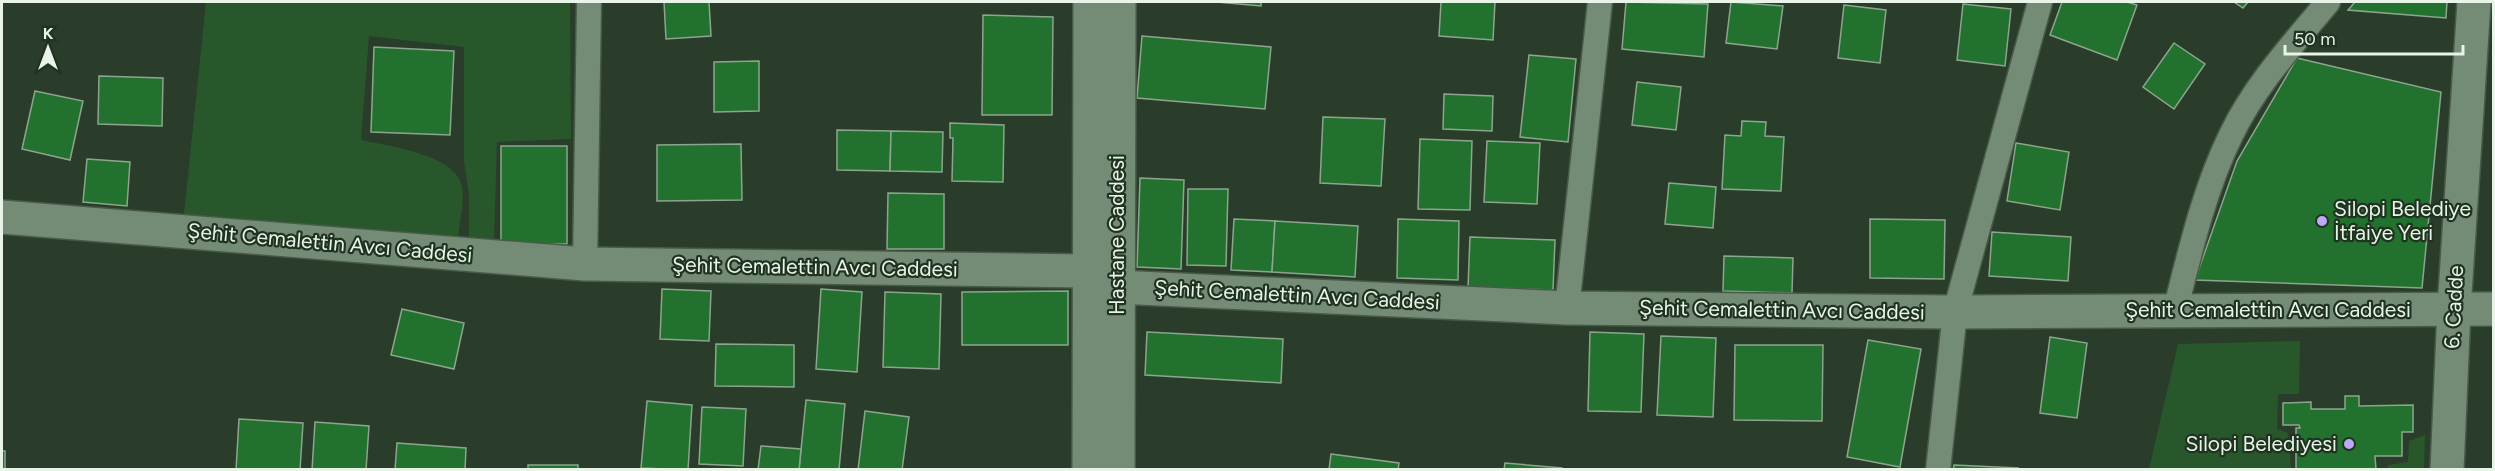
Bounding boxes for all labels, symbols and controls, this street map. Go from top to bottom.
north arrow [18,18,78,78]
scale bar [2285,18,2464,56]
text: K [43,24,54,43]
text: 50 m [2294,28,2336,50]
street label: Hastane Caddesi [1104,155,1129,315]
place label: Silopi Belediye İtfaiye Yeri [2334,196,2471,245]
marker: Silopi Belediye İtfaiye Yeri [2315,214,2329,228]
street label: Şehit Cemalettin Avcı Caddesi [187,218,473,267]
street label: Şehit Cemalettin Avcı Caddesi [672,252,958,281]
street label: 6. Cadde [2439,265,2468,349]
street label: Şehit Cemalettin Avcı Caddesi [1154,275,1440,314]
street label: Şehit Cemalettin Avcı Caddesi [1639,295,1925,324]
street label: Şehit Cemalettin Avcı Caddesi [2125,297,2411,322]
place label: Silopi Belediyesi [2185,431,2337,456]
marker: Silopi Belediyesi [2342,437,2356,451]

